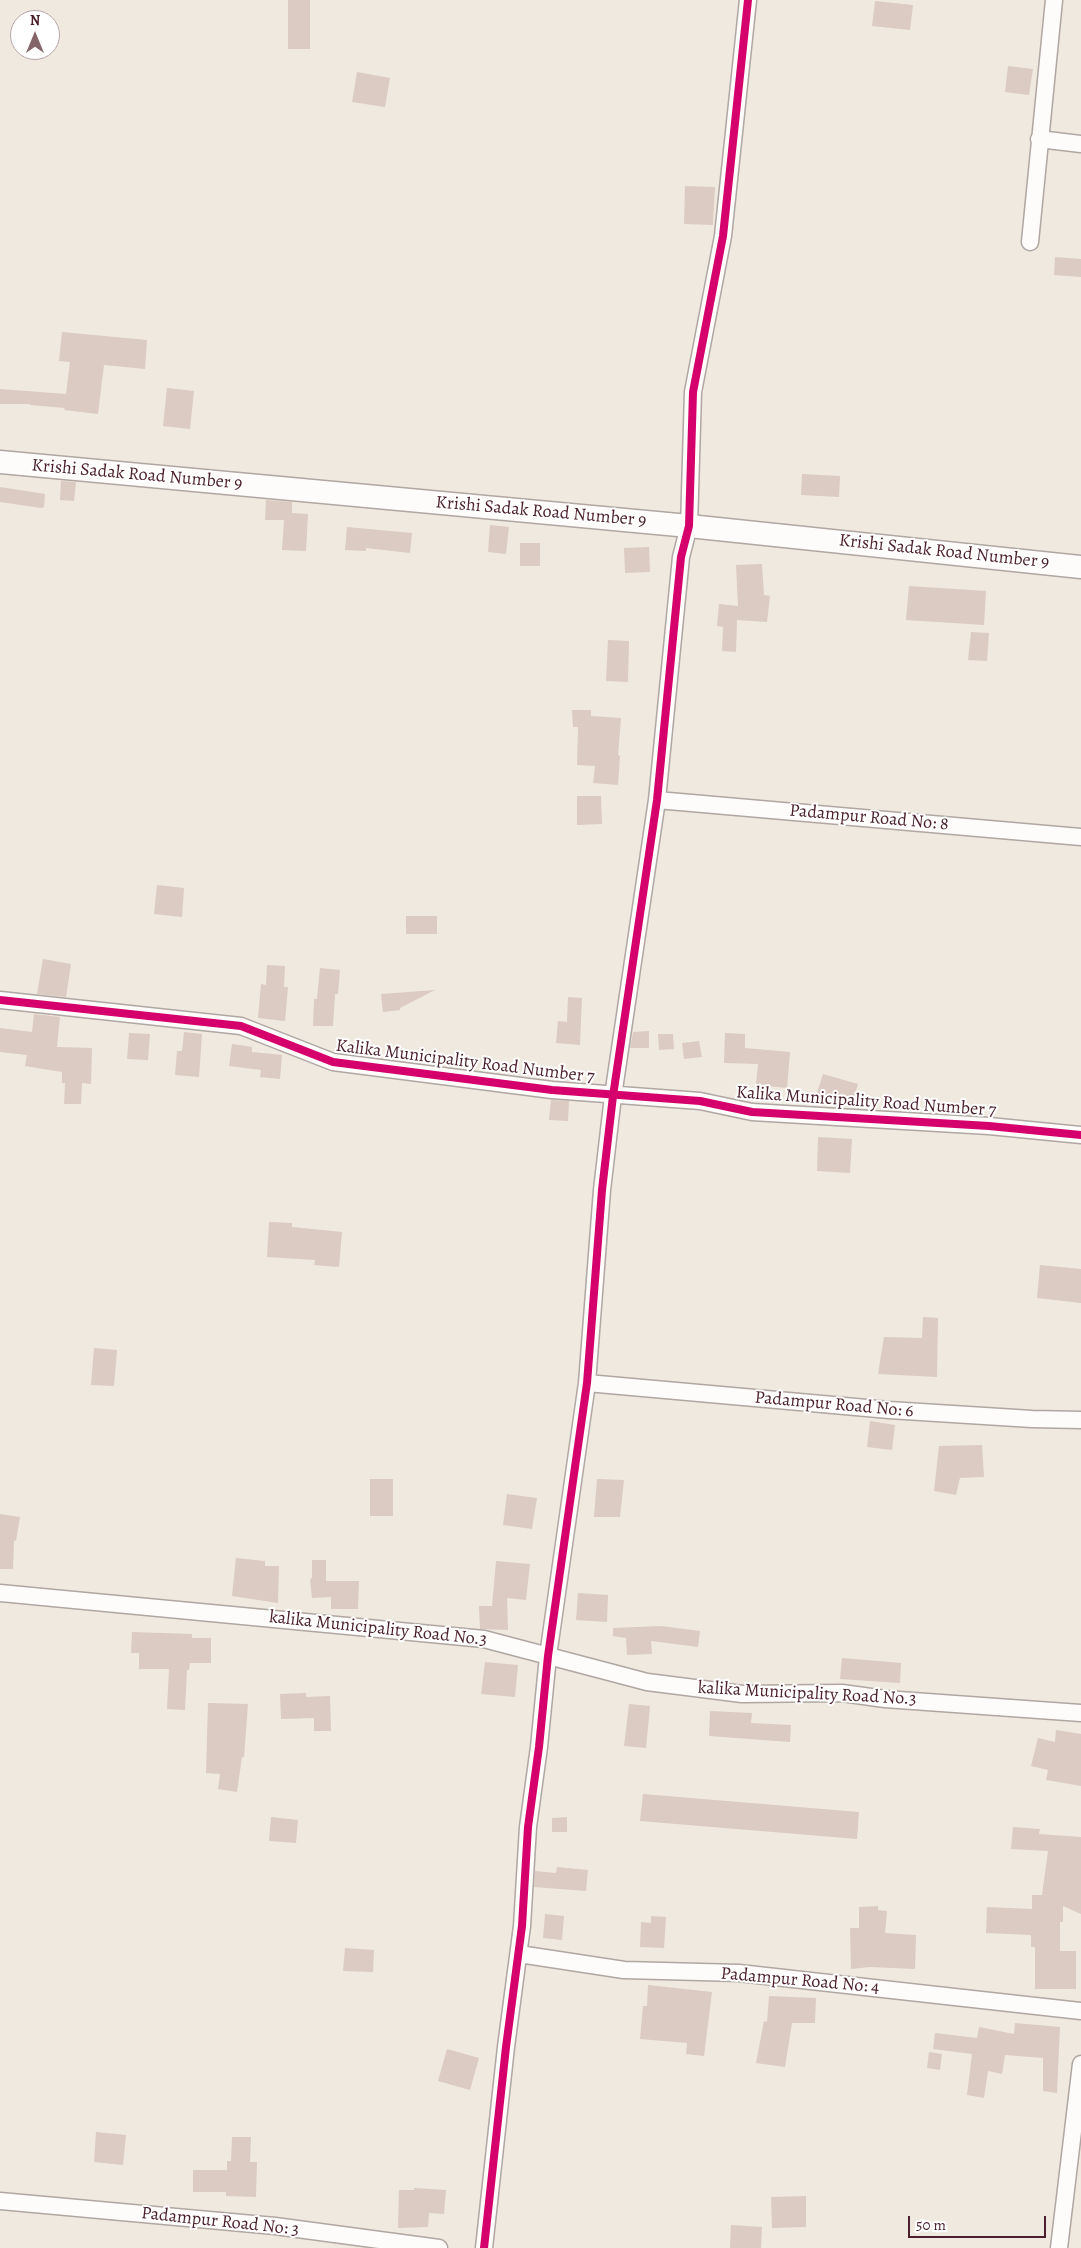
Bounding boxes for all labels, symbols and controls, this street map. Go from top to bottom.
north arrow [10,10,60,60]
text: N [30,11,40,30]
street label: Krishi Sadak Road Number 9 [31,455,243,495]
street label: Krishi Sadak Road Number 9 [435,492,647,532]
street label: Krishi Sadak Road Number 9 [838,530,1050,574]
street label: Padampur Road No: 8 [788,800,950,836]
street label: Kalika Municipality Road Number 7 [334,1035,596,1089]
street label: Kalika Municipality Road Number 7 [735,1082,997,1122]
street label: Padampur Road No: 6 [754,1387,914,1423]
street label: kalika Municipality Road No.3 [268,1607,488,1651]
street label: kalika Municipality Road No.3 [697,1677,917,1711]
street label: Padampur Road No: 4 [720,1963,880,1999]
street label: Padampur Road No: 3 [140,2203,300,2241]
scale bar [911,2206,1048,2238]
text: 50 m [916,2215,946,2235]

